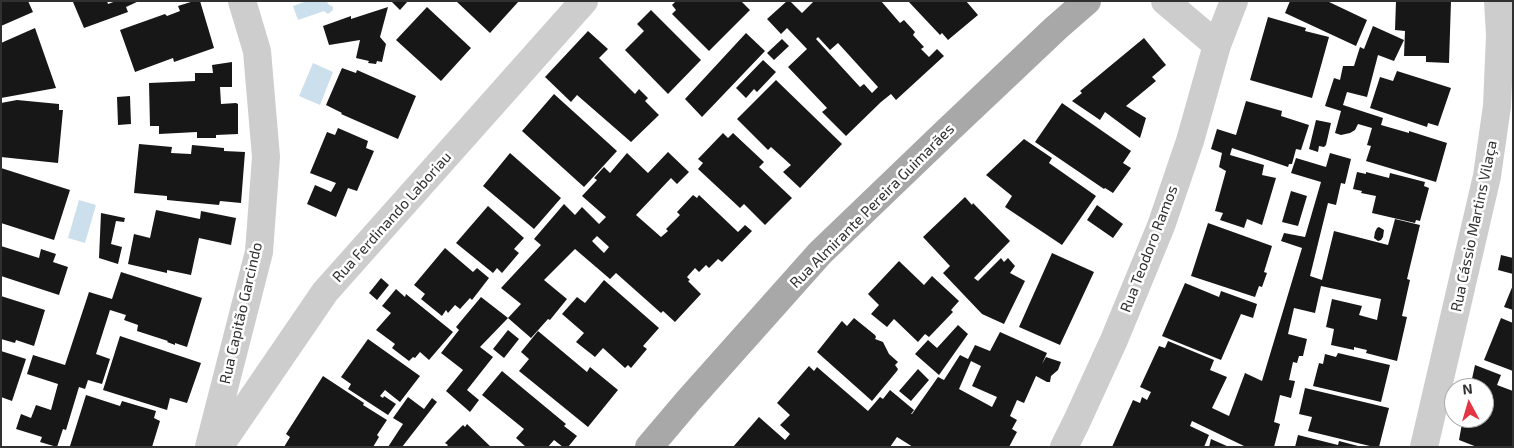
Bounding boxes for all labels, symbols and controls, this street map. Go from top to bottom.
street label: Rua Almirante Pereira Guimarães [786,120,958,292]
street label: Rua Cássio Martins Vilaça [1447,139,1501,313]
street label: Rua Ferdinando Laboriau [329,148,455,286]
street label: Rua Teodoro Ramos [1116,183,1182,315]
street label: Rua Capitão Garcindo [216,240,266,386]
north arrow [1444,378,1494,428]
text: N [1462,380,1473,398]

